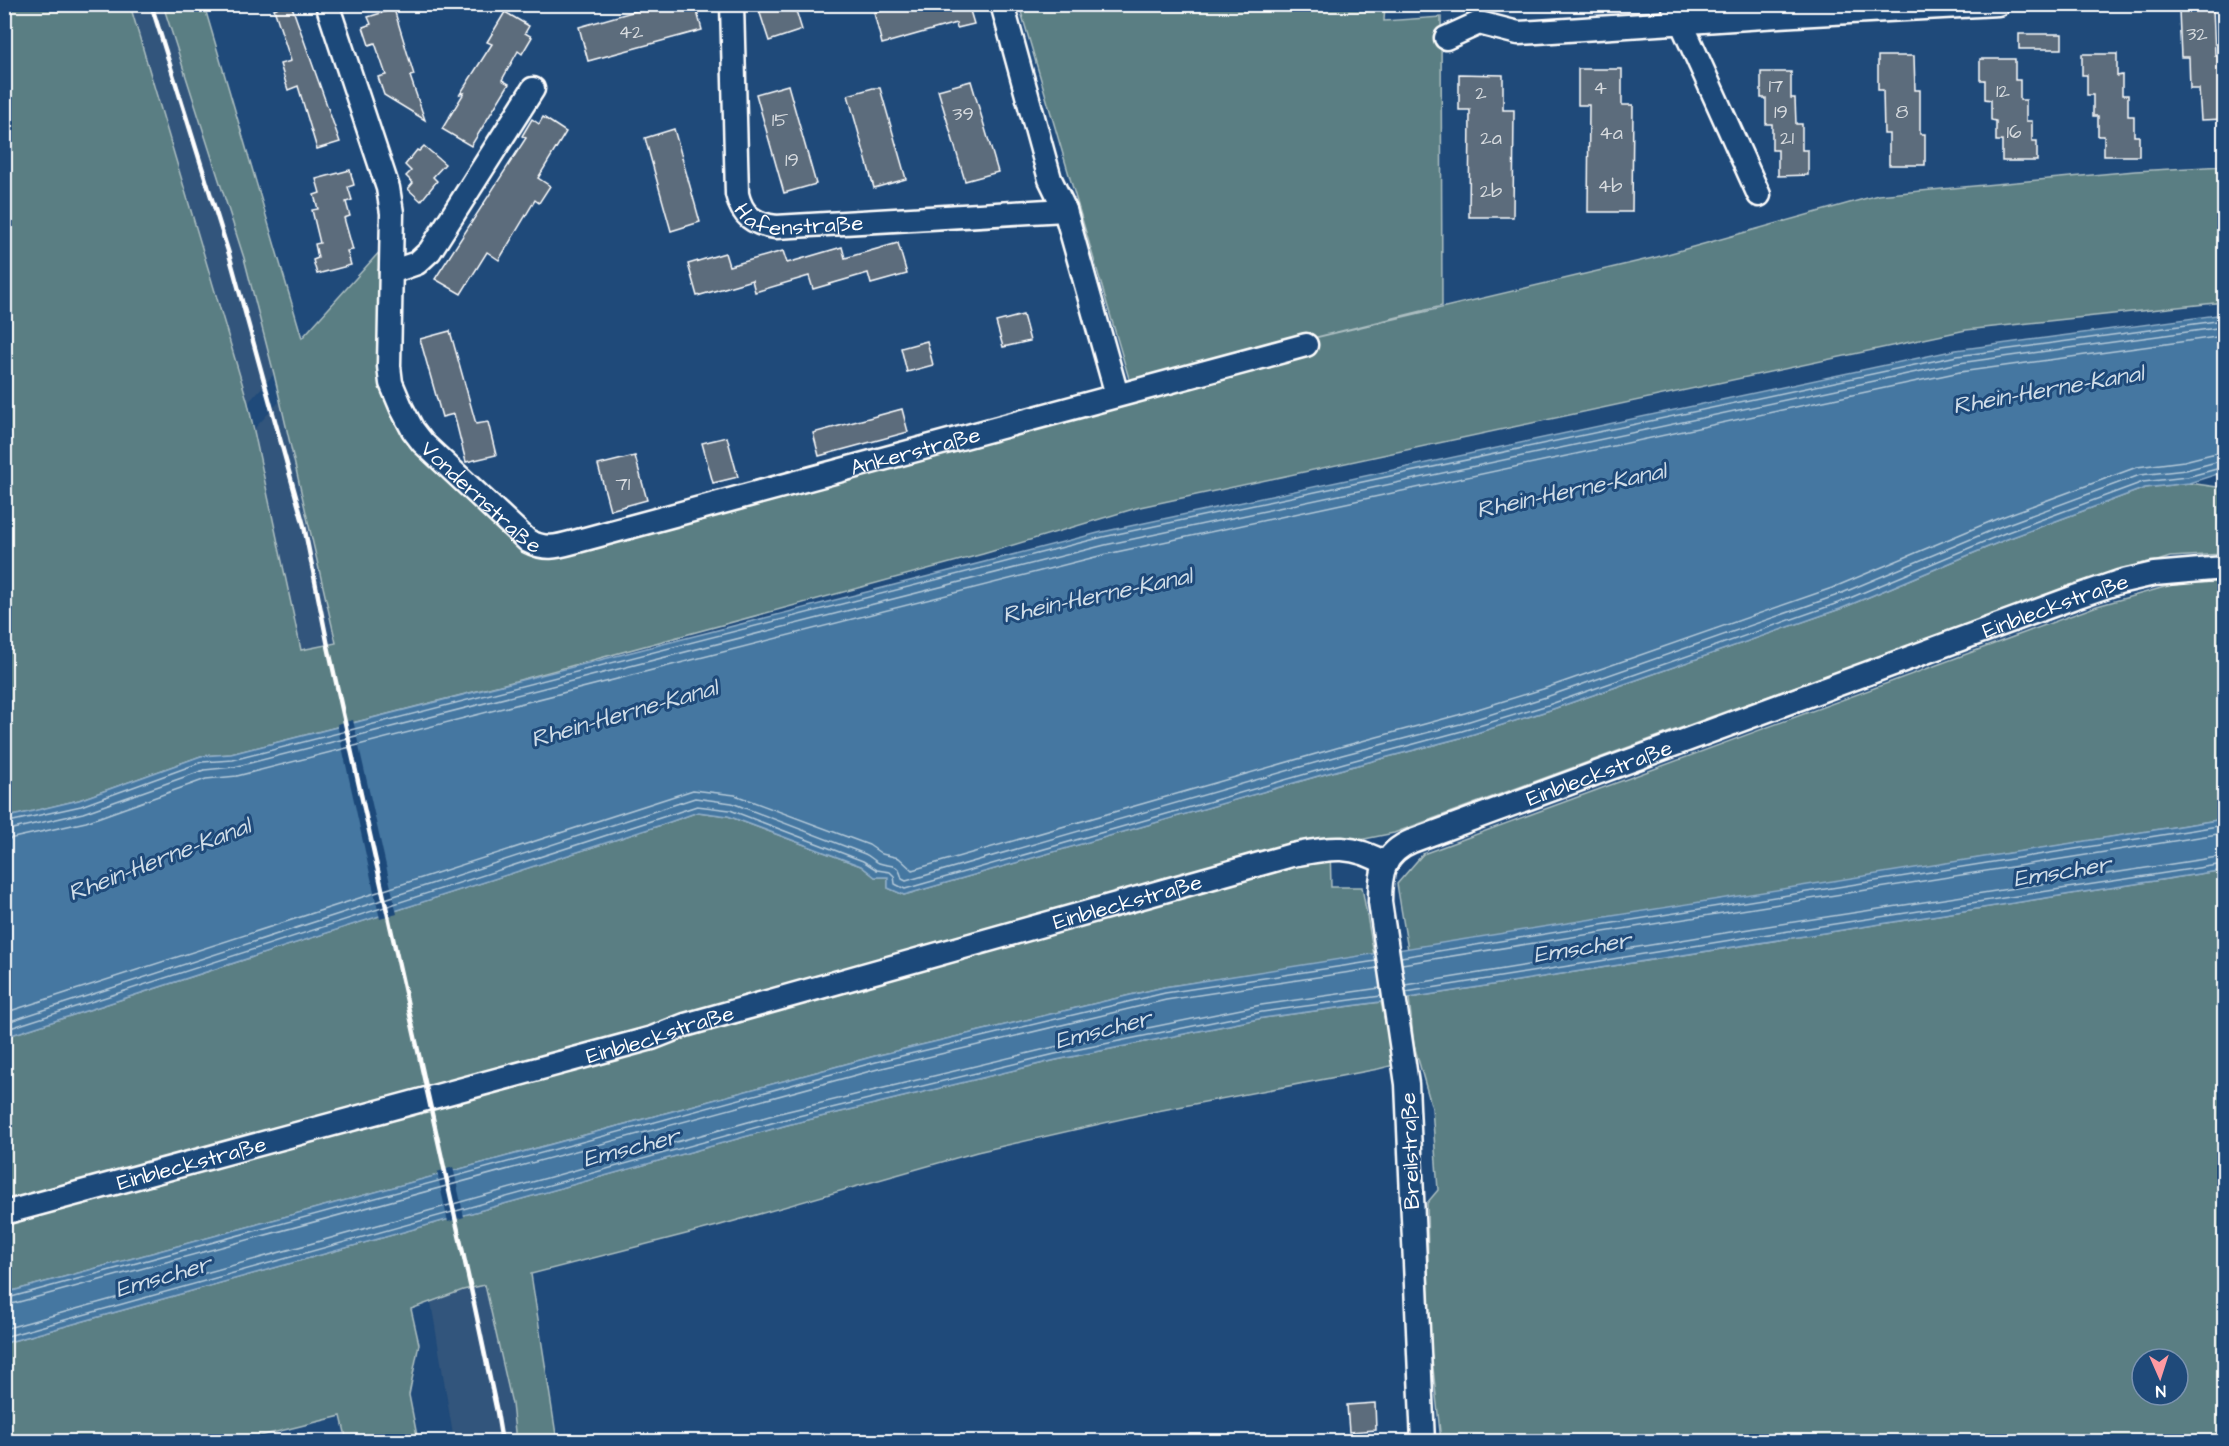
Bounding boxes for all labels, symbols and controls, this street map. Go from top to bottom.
house number: 42 [618,18,644,46]
house number: 32 [2186,20,2208,48]
house number: 17 [1769,72,1783,100]
house number: 4 [1593,74,1607,102]
house number: 12 [1996,77,2011,105]
house number: 2 [1475,79,1487,107]
house number: 19 [1774,98,1788,126]
house number: 8 [1896,98,1909,126]
house number: 39 [952,100,974,128]
house number: 15 [772,106,788,134]
house number: 16 [2006,118,2022,146]
house number: 4a [1599,119,1623,147]
house number: 2a [1480,124,1502,152]
house number: 21 [1780,124,1794,152]
house number: 19 [785,146,799,174]
house number: 4b [1598,172,1622,200]
house number: 2b [1480,177,1502,205]
street label: Hafenstraße [726,197,864,245]
water label: Rhein-Herne-Kanal [1950,356,2149,423]
street label: Ankerstraße [847,419,984,484]
street label: Vondernstraße [413,434,545,562]
water label: Rhein-Herne-Kanal [1473,454,1672,528]
house number: 71 [616,470,631,498]
water label: Rhein-Herne-Kanal [999,559,1198,633]
street label: Einbleckstraße [1978,566,2132,647]
water label: Rhein-Herne-Kanal [527,670,725,757]
street label: Einbleckstraße [1522,733,1677,815]
water label: Rhein-Herne-Kanal [63,808,259,910]
water label: Emscher [2011,847,2116,896]
street label: Einbleckstraße [1050,867,1206,938]
water label: Emscher [1531,923,1636,972]
street label: Einbleckstraße [583,998,738,1072]
water label: Emscher [1051,1001,1158,1058]
street label: Breilstraße [1393,1092,1428,1210]
water label: Emscher [579,1119,686,1176]
street label: Einbleckstraße [114,1129,270,1199]
water label: Emscher [111,1246,218,1307]
north arrow [2130,1347,2190,1407]
text: N [2155,1380,2166,1402]

